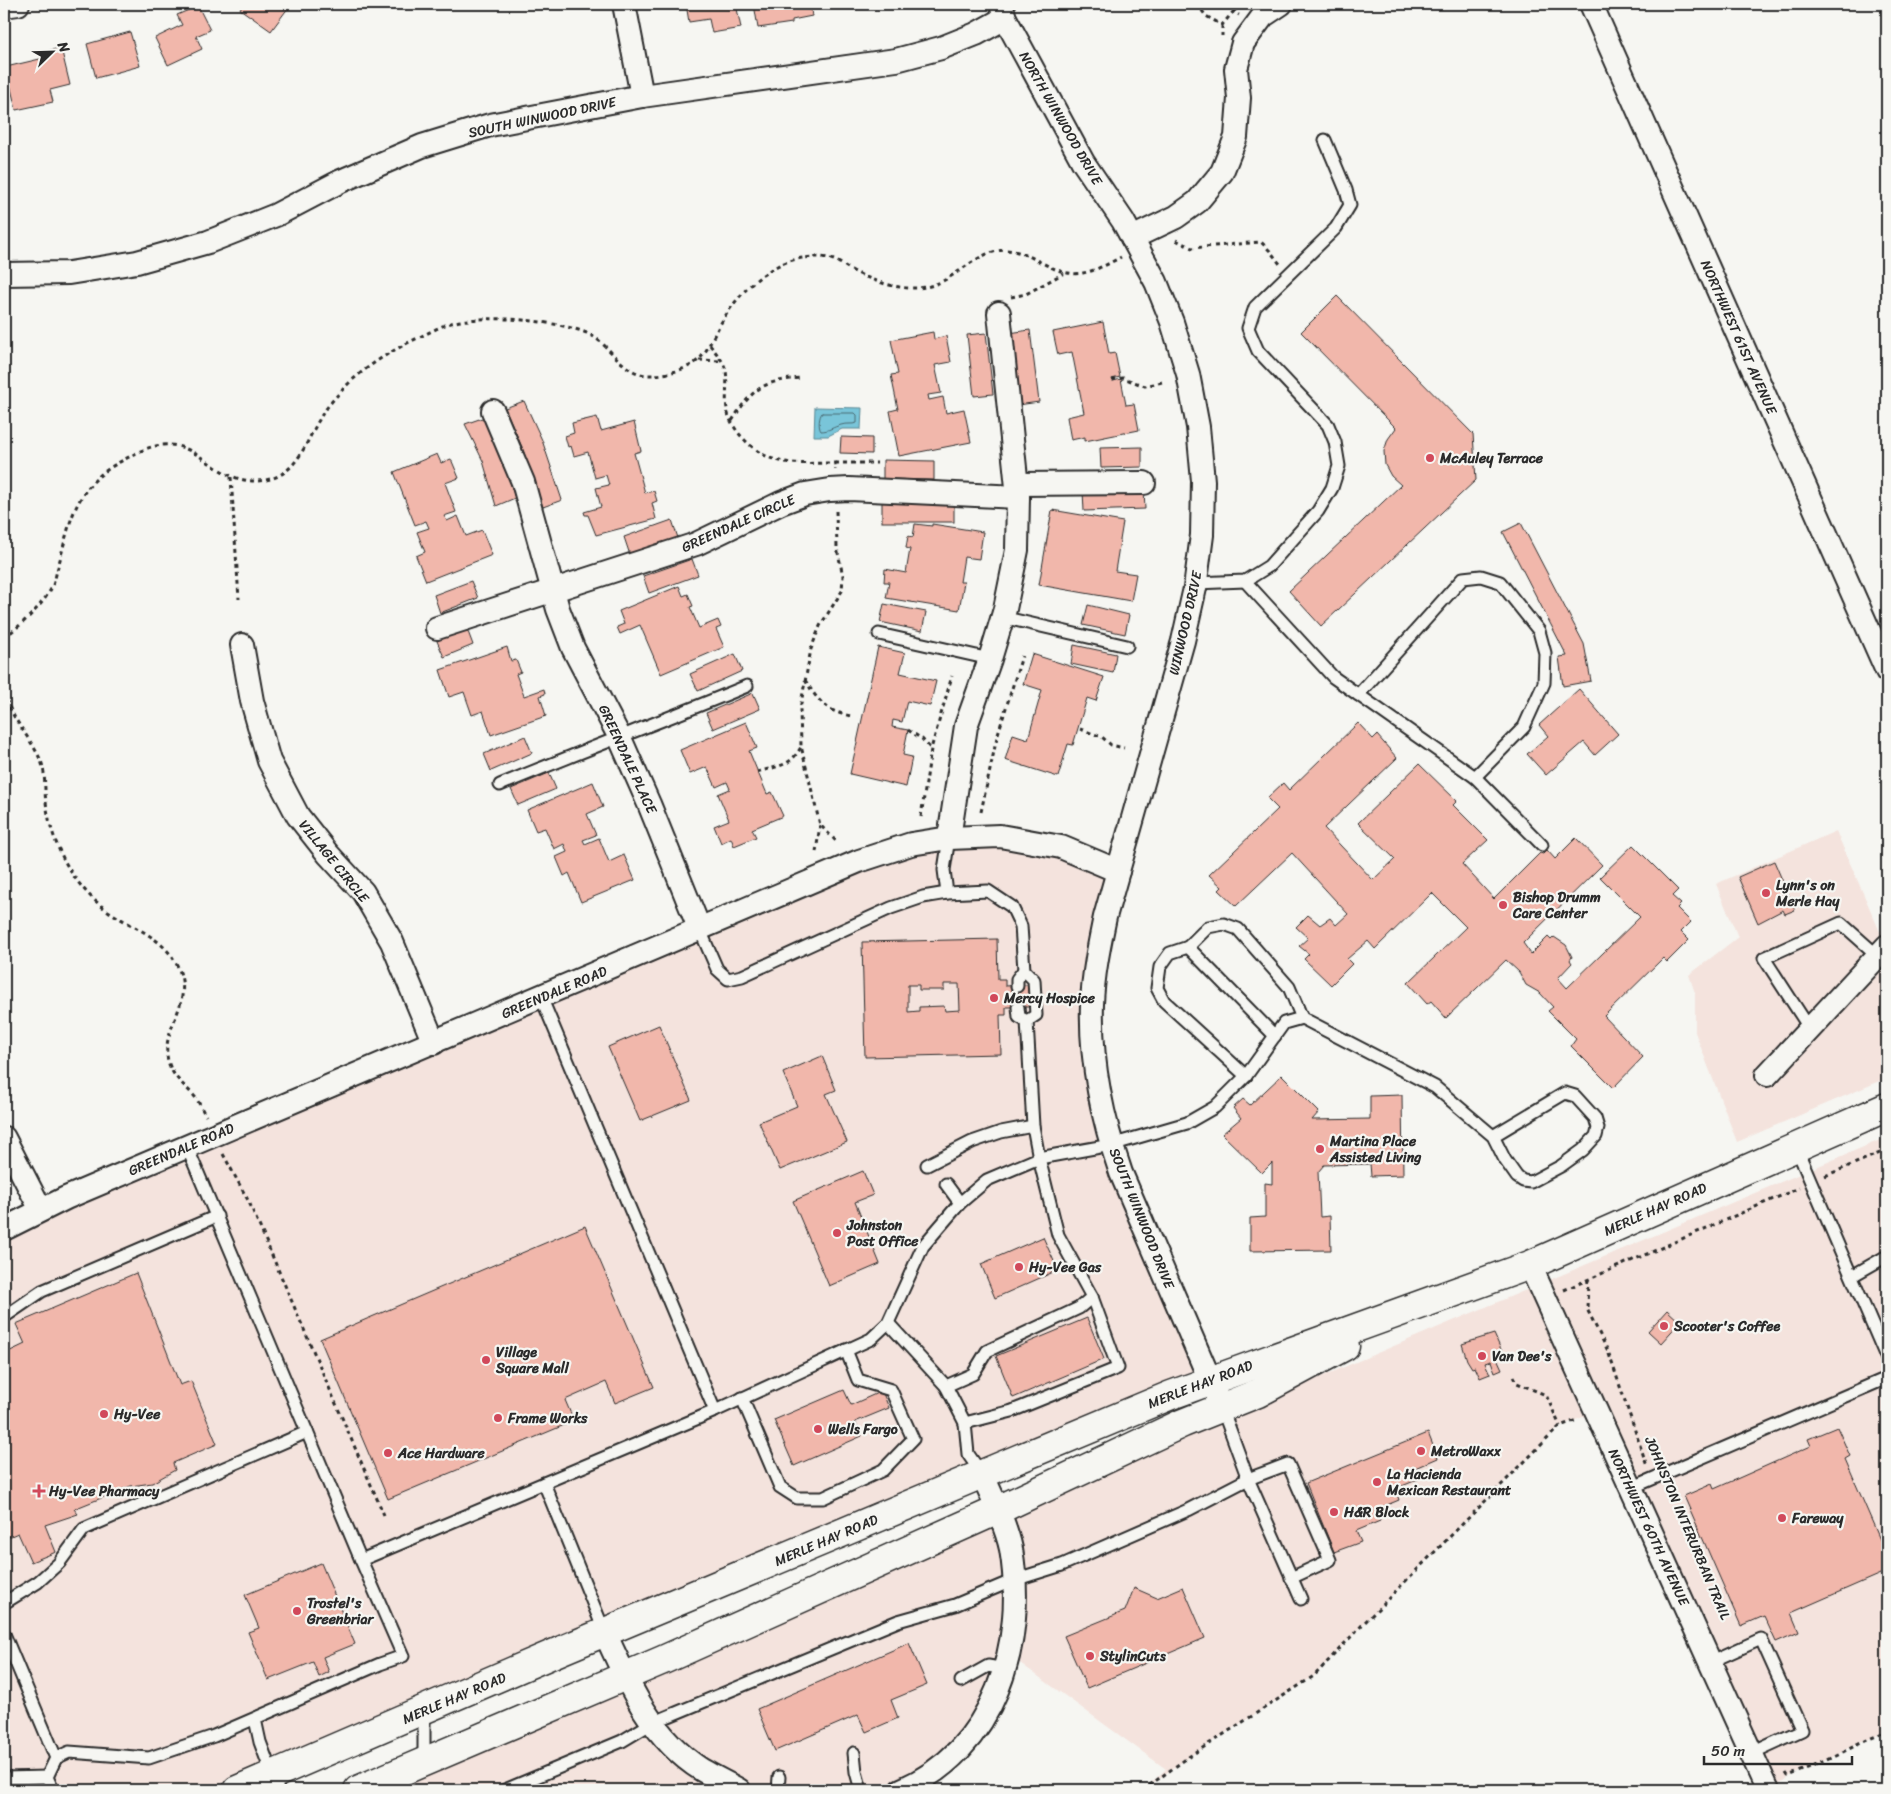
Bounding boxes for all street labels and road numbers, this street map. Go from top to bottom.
street label: NORTH WINWOOD DRIVE [1012,47,1110,191]
street label: SOUTH WINWOOD DRIVE [466,89,619,145]
street label: NORTHWEST 61ST AVENUE [1693,256,1784,420]
street label: GREENDALE CIRCLE [677,487,800,560]
street label: WINWOOD DRIVE [1161,568,1210,678]
street label: GREENDALE PLACE [591,700,664,819]
street label: VILLAGE CIRCLE [292,814,376,910]
street label: GREENDALE ROAD [497,959,612,1026]
street label: GREENDALE ROAD [124,1116,239,1183]
street label: SOUTH WINWOOD DRIVE [1102,1144,1182,1294]
street label: MERLE HAY ROAD [1599,1175,1712,1243]
street label: MERLE HAY ROAD [1144,1353,1257,1416]
street label: JOHNSTON INTERURBAN TRAIL [1637,1432,1738,1624]
street label: NORTHWEST 60TH AVENUE [1601,1444,1697,1611]
street label: MERLE HAY ROAD [770,1507,883,1574]
street label: MERLE HAY ROAD [398,1665,511,1732]

